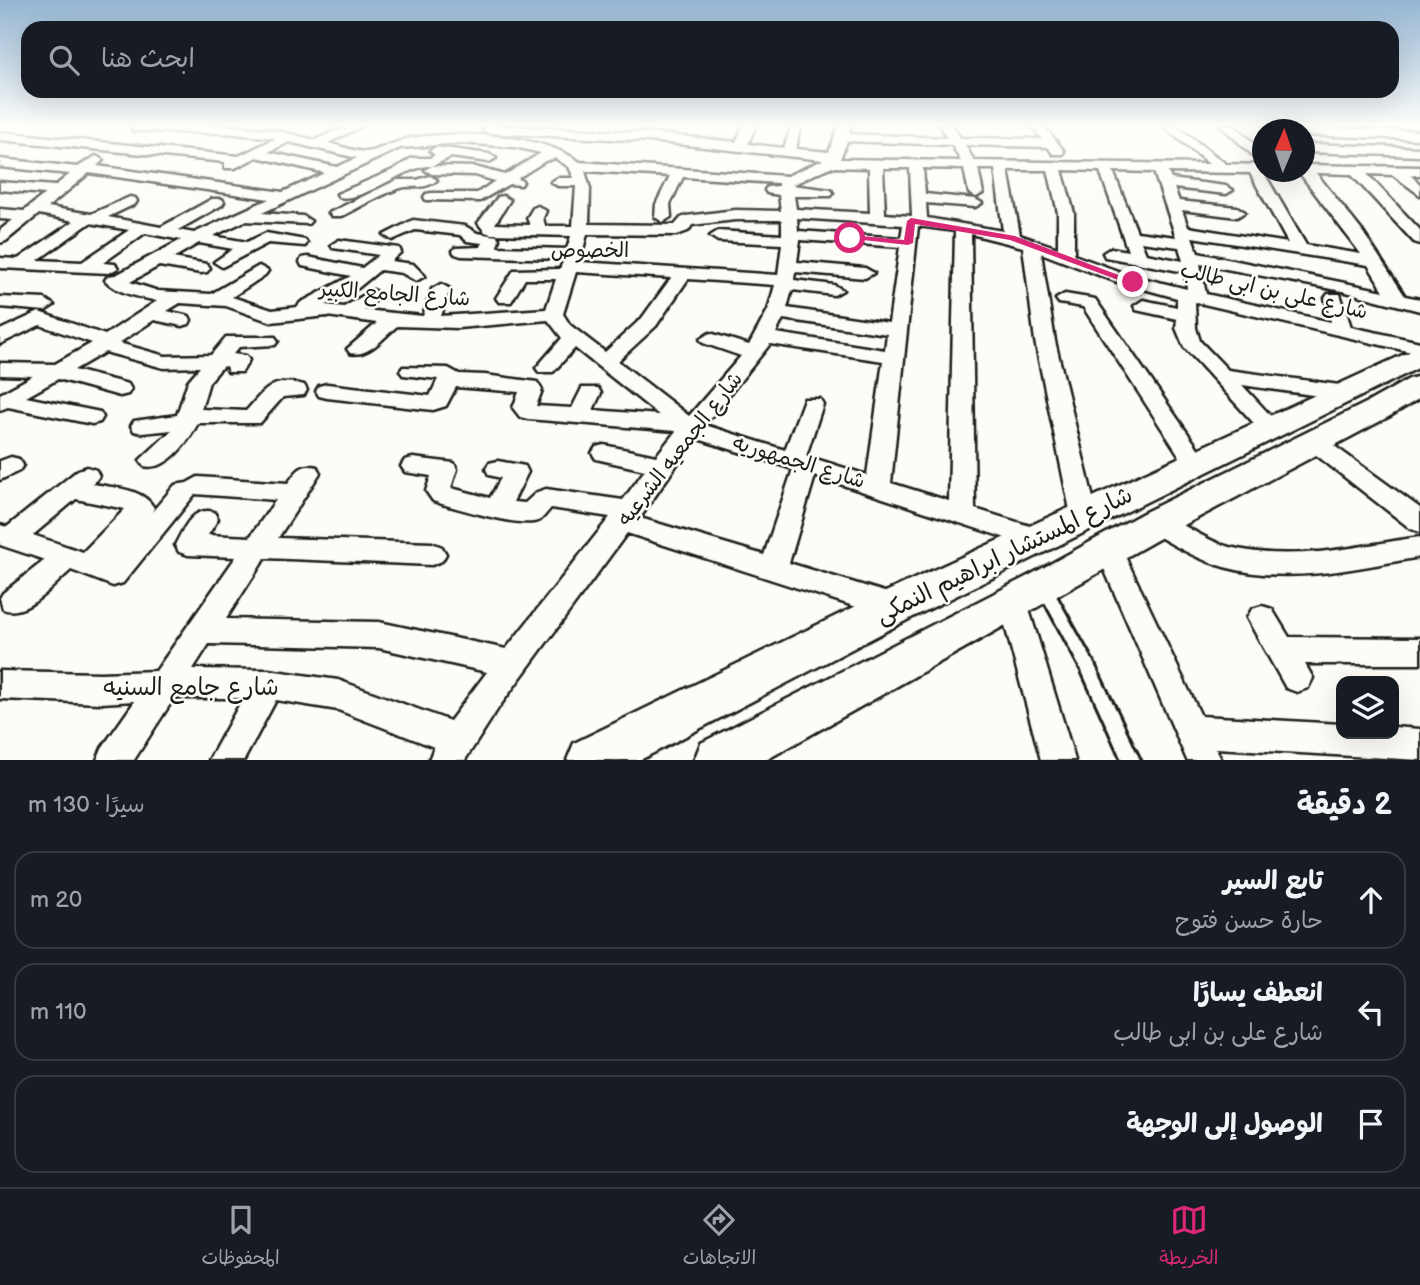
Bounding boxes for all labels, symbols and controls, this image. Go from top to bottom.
search box [21,21,1399,98]
icon: search [45,41,83,79]
text: ابحث هنا [101,44,195,75]
north arrow [1252,119,1315,182]
route start [834,222,865,253]
district label: الخصوص [551,238,629,263]
street label: شارع على بن ابى طالب [1177,257,1370,327]
route end [1117,266,1148,297]
street label: شارع الجامع الكبير [317,276,471,314]
street label: شارع الجمعيه الشرعيه [612,367,749,532]
street label: شارع الجمهوريه [729,430,868,496]
street label: شارع المستشار ابراهيم النمكى [871,480,1139,633]
street label: شارع جامع السنيه [103,673,279,704]
map controls [1336,676,1399,739]
button: layers [1336,676,1399,739]
text: 2 دقيقة [1297,787,1392,823]
text: سيرًا · 130 m [28,791,145,819]
text: تابع السير [1223,866,1323,897]
icon: ahead [1352,881,1390,919]
text: 20 m [30,886,82,914]
text: حارة حسن فتوح [1175,907,1323,935]
text: انعطف يسارًا [1193,978,1323,1009]
icon: left [1352,993,1390,1031]
text: 110 m [30,998,87,1026]
text: شارع على بن ابى طالب [1113,1019,1323,1047]
icon: arrive [1352,1105,1390,1143]
text: الوصول إلى الوجهة [1126,1109,1323,1140]
tab: المحفوظات [202,1201,280,1274]
tab: الاتجاهات [683,1201,756,1274]
tab: الخريطة [1159,1201,1218,1274]

